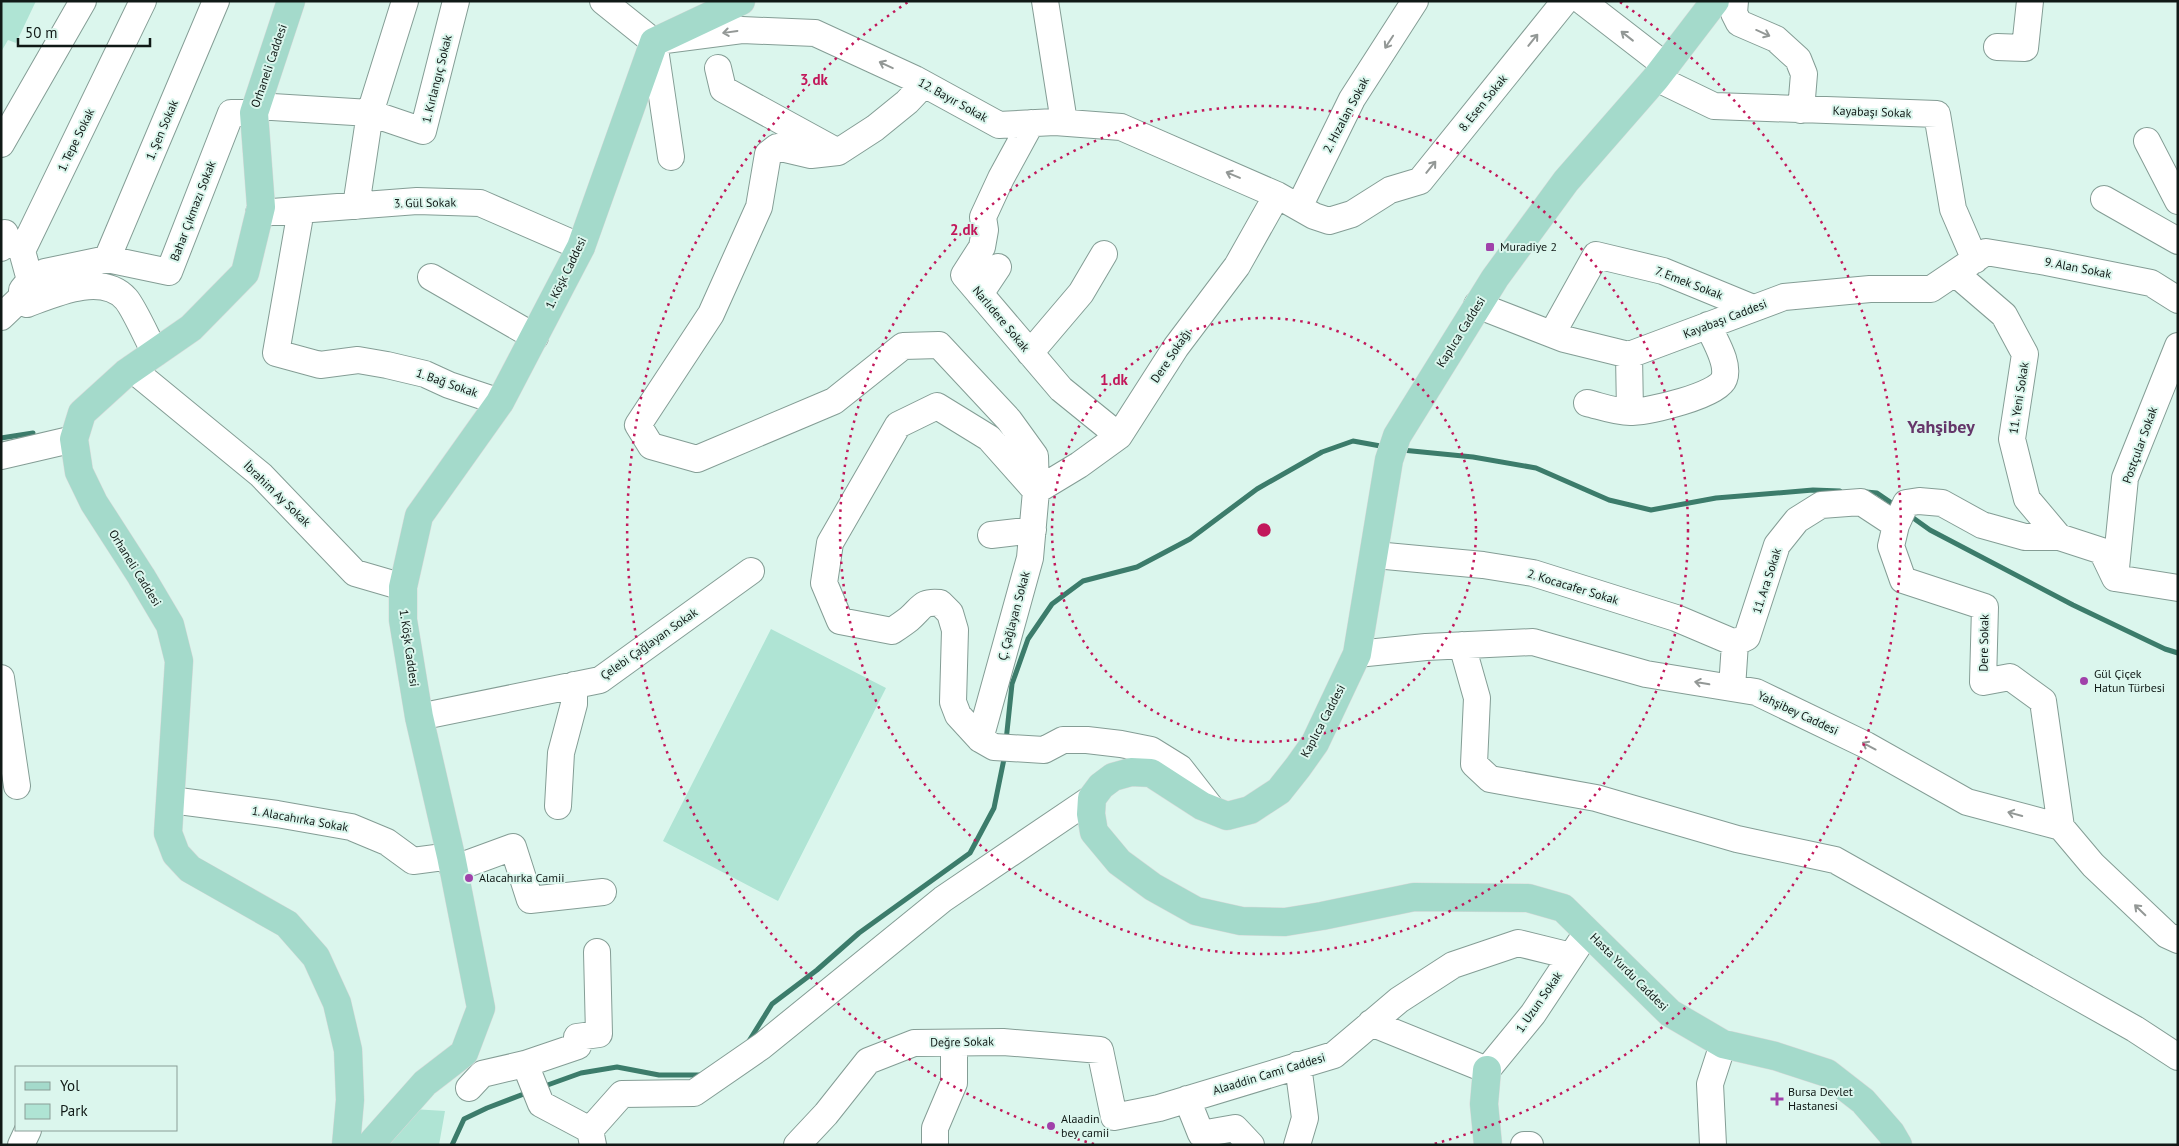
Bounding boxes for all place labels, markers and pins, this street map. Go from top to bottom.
place label: Muradiye 2 [1500,239,1557,254]
marker: Muradiye 2 [1484,241,1496,253]
centre of rings [1255,521,1273,539]
place label: Gül Çiçek Hatun Türbesi [2094,666,2165,695]
marker: Gül Çiçek Hatun Türbesi [2078,675,2090,687]
place label: Alacahırka Camii [479,870,564,885]
marker: Alacahırka Camii [463,872,475,884]
place label: Bursa Devlet Hastanesi [1788,1084,1853,1113]
marker: Bursa Devlet Hastanesi [1770,1092,1784,1106]
place label: Alaadin bey camii [1061,1111,1109,1140]
marker: Alaadin bey camii [1045,1120,1057,1132]

